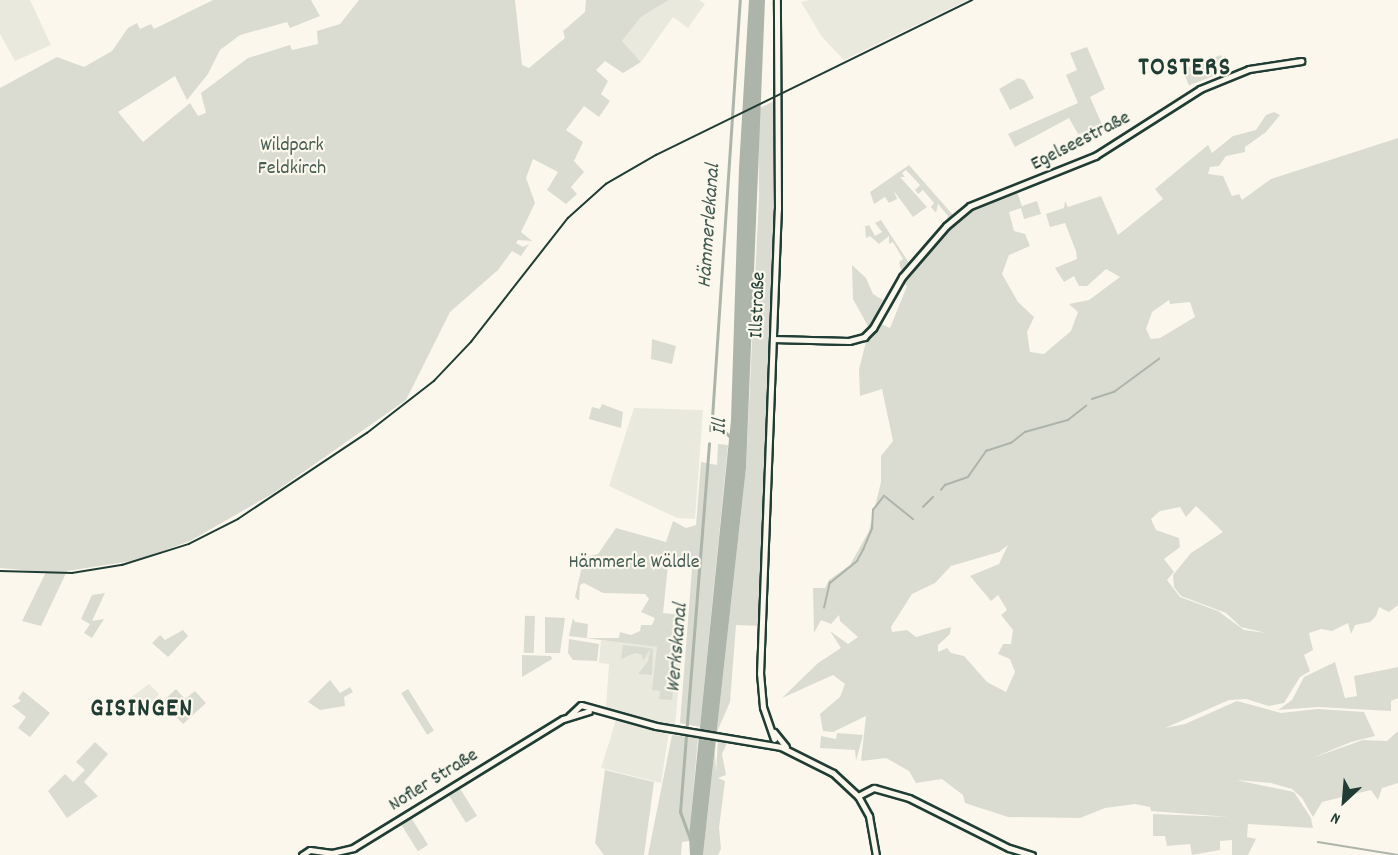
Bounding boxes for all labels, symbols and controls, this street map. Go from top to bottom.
district label: TOSTERS [1138,53,1232,85]
street label: Egelseestraße [1027,107,1135,177]
park label: Wildpark Feldkirch [258,135,326,182]
water label: Hämmerlekanal [693,163,727,289]
street label: Illstraße [746,271,772,339]
water label: Ill [708,418,734,436]
park label: Hämmerle Wäldle [568,551,700,575]
water label: Werkskanal [662,602,694,694]
district label: GISINGEN [90,694,194,726]
street label: Nofler Straße [385,744,483,818]
north arrow [1314,771,1374,831]
text: N [1327,806,1344,830]

